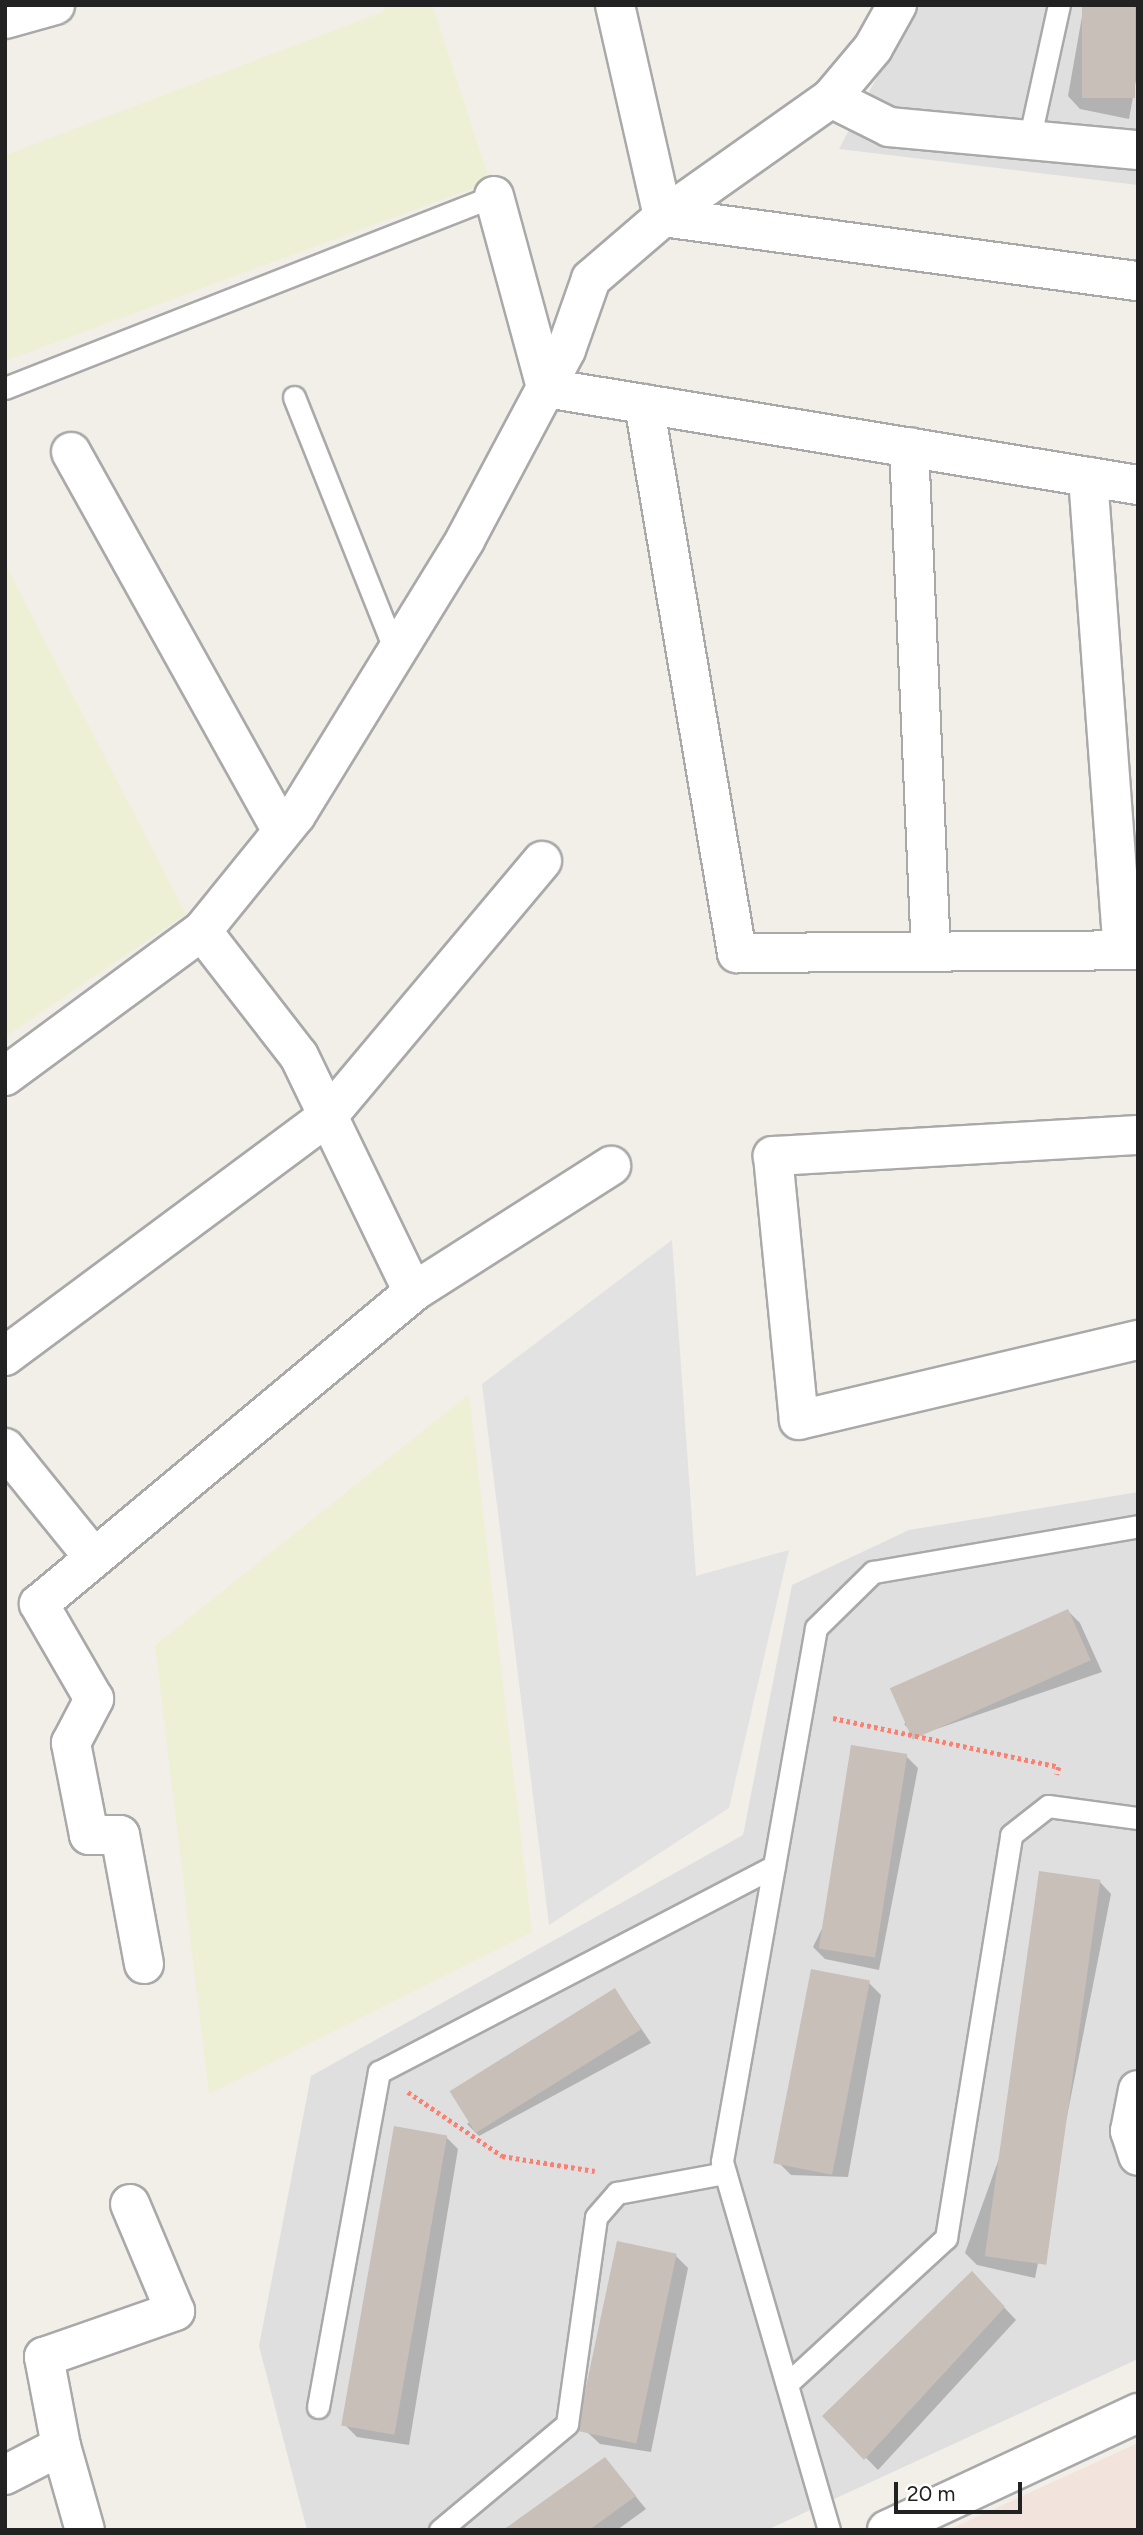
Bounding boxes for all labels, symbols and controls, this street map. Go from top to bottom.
scale bar [898,2468,1026,2512]
text: 20 m [907,2481,955,2506]

